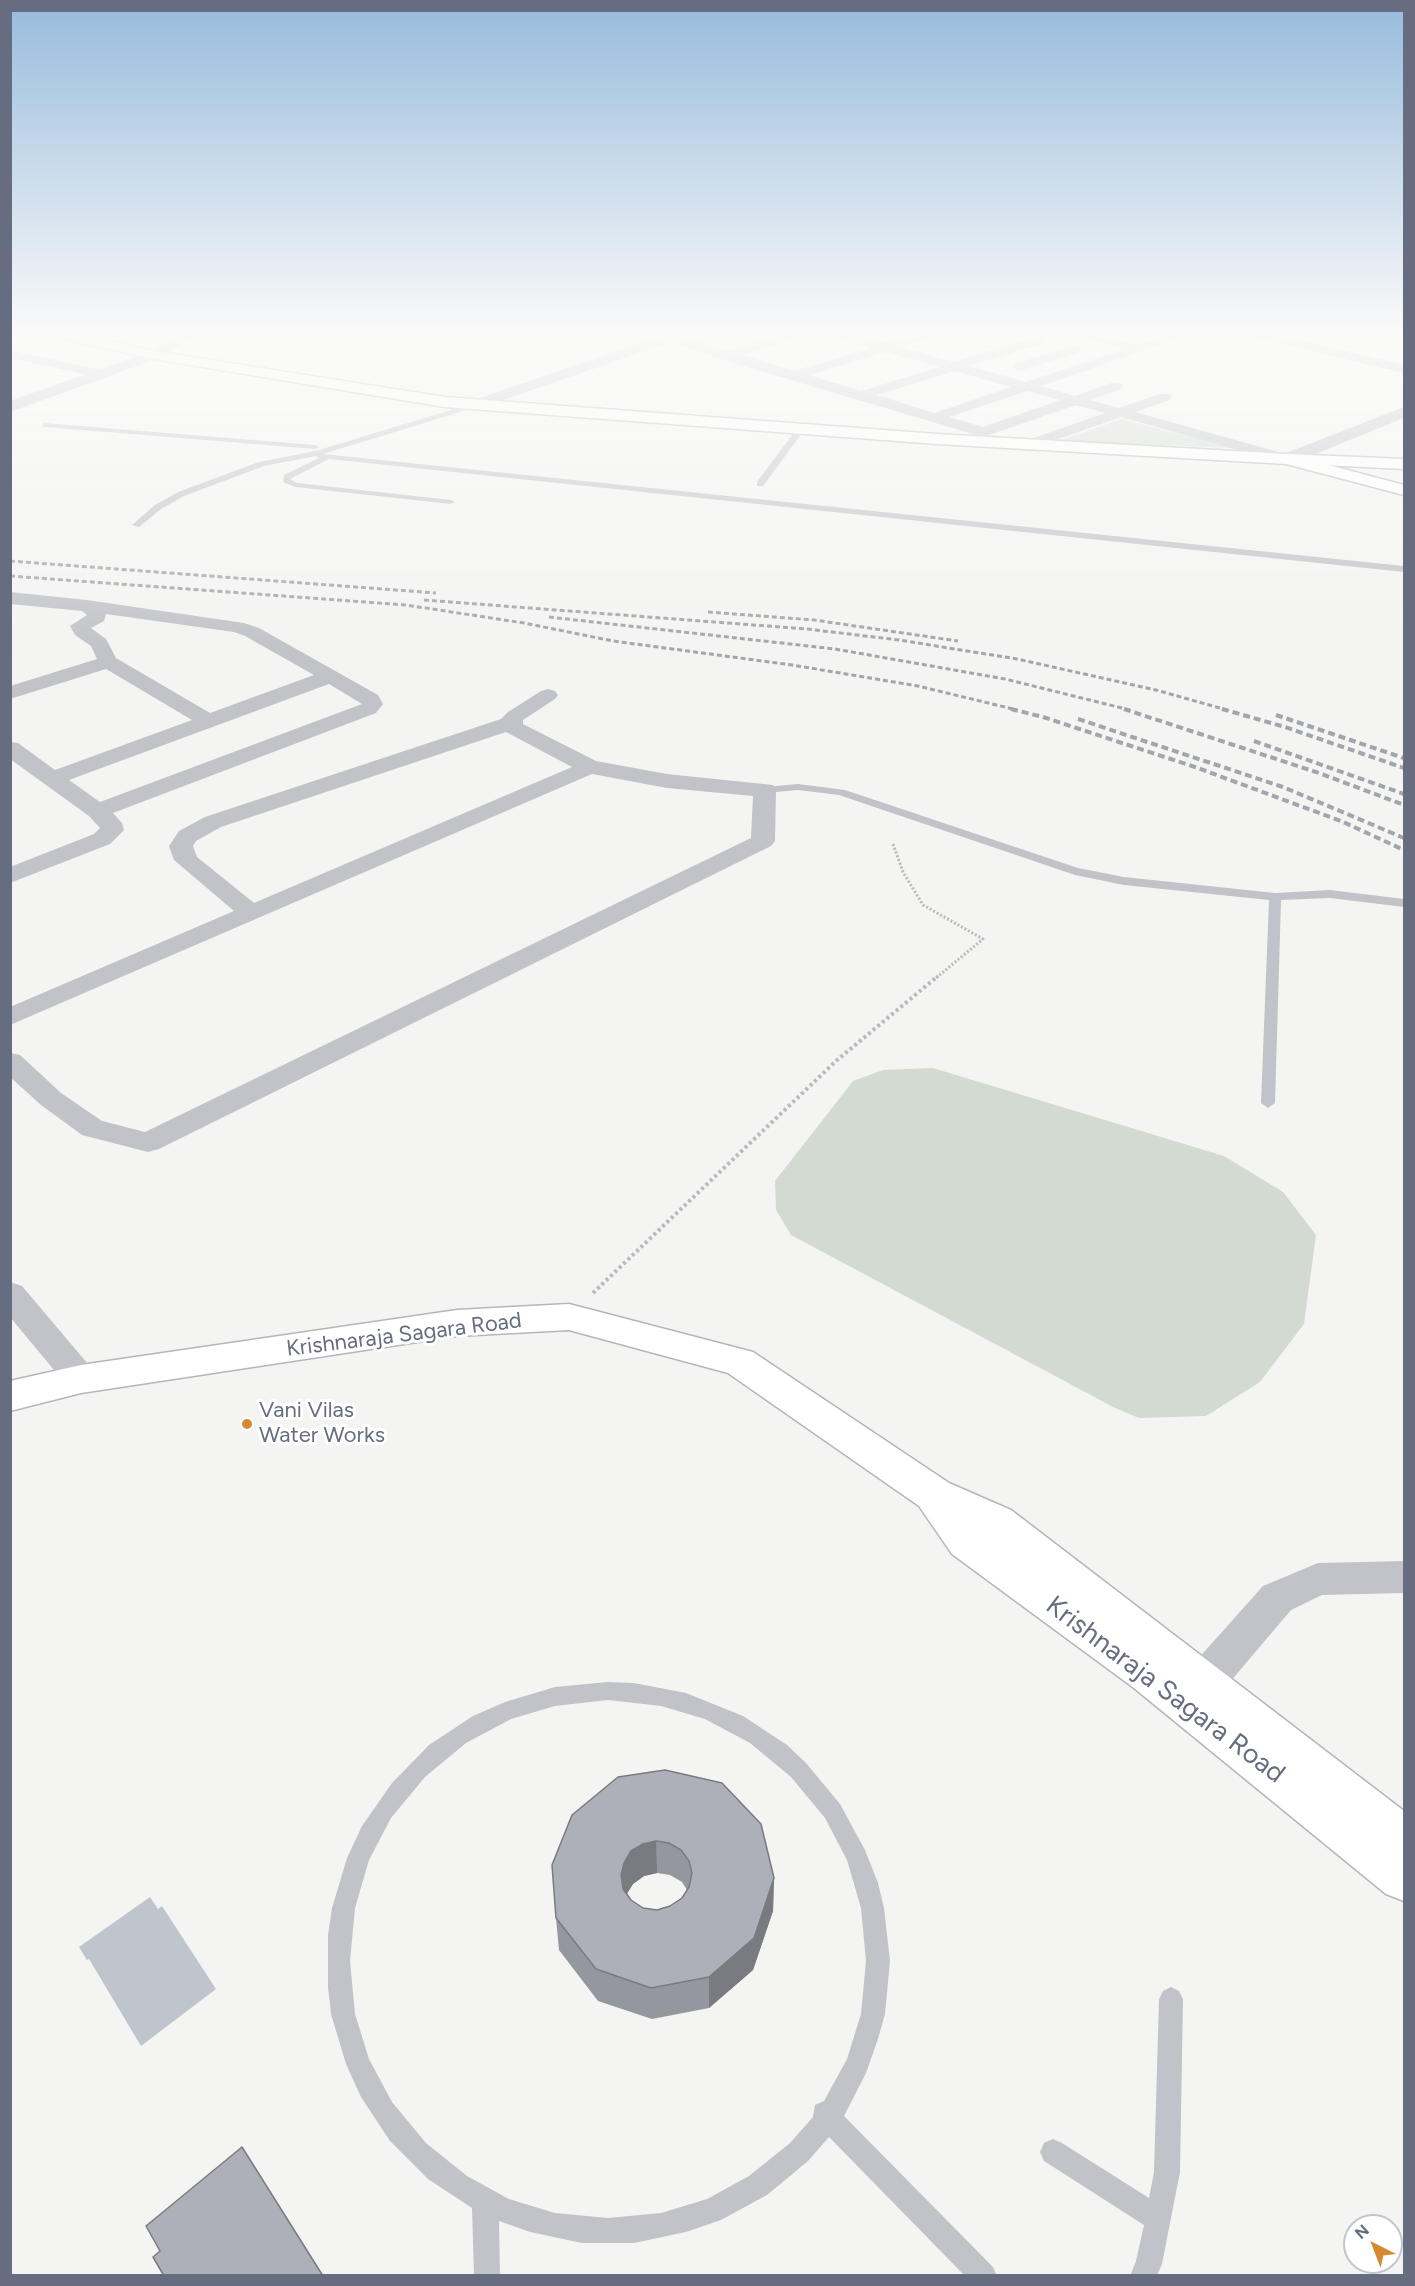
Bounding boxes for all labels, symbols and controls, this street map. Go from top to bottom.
street label: Krishnaraja Sagara Road [285,1307,523,1363]
place label: Vani Vilas Water Works [259,1398,385,1450]
marker: Vani Vilas Water Works [240,1417,254,1431]
street label: Krishnaraja Sagara Road [1039,1590,1291,1790]
north arrow [1343,2214,1403,2274]
text: N [1351,2221,1373,2243]

